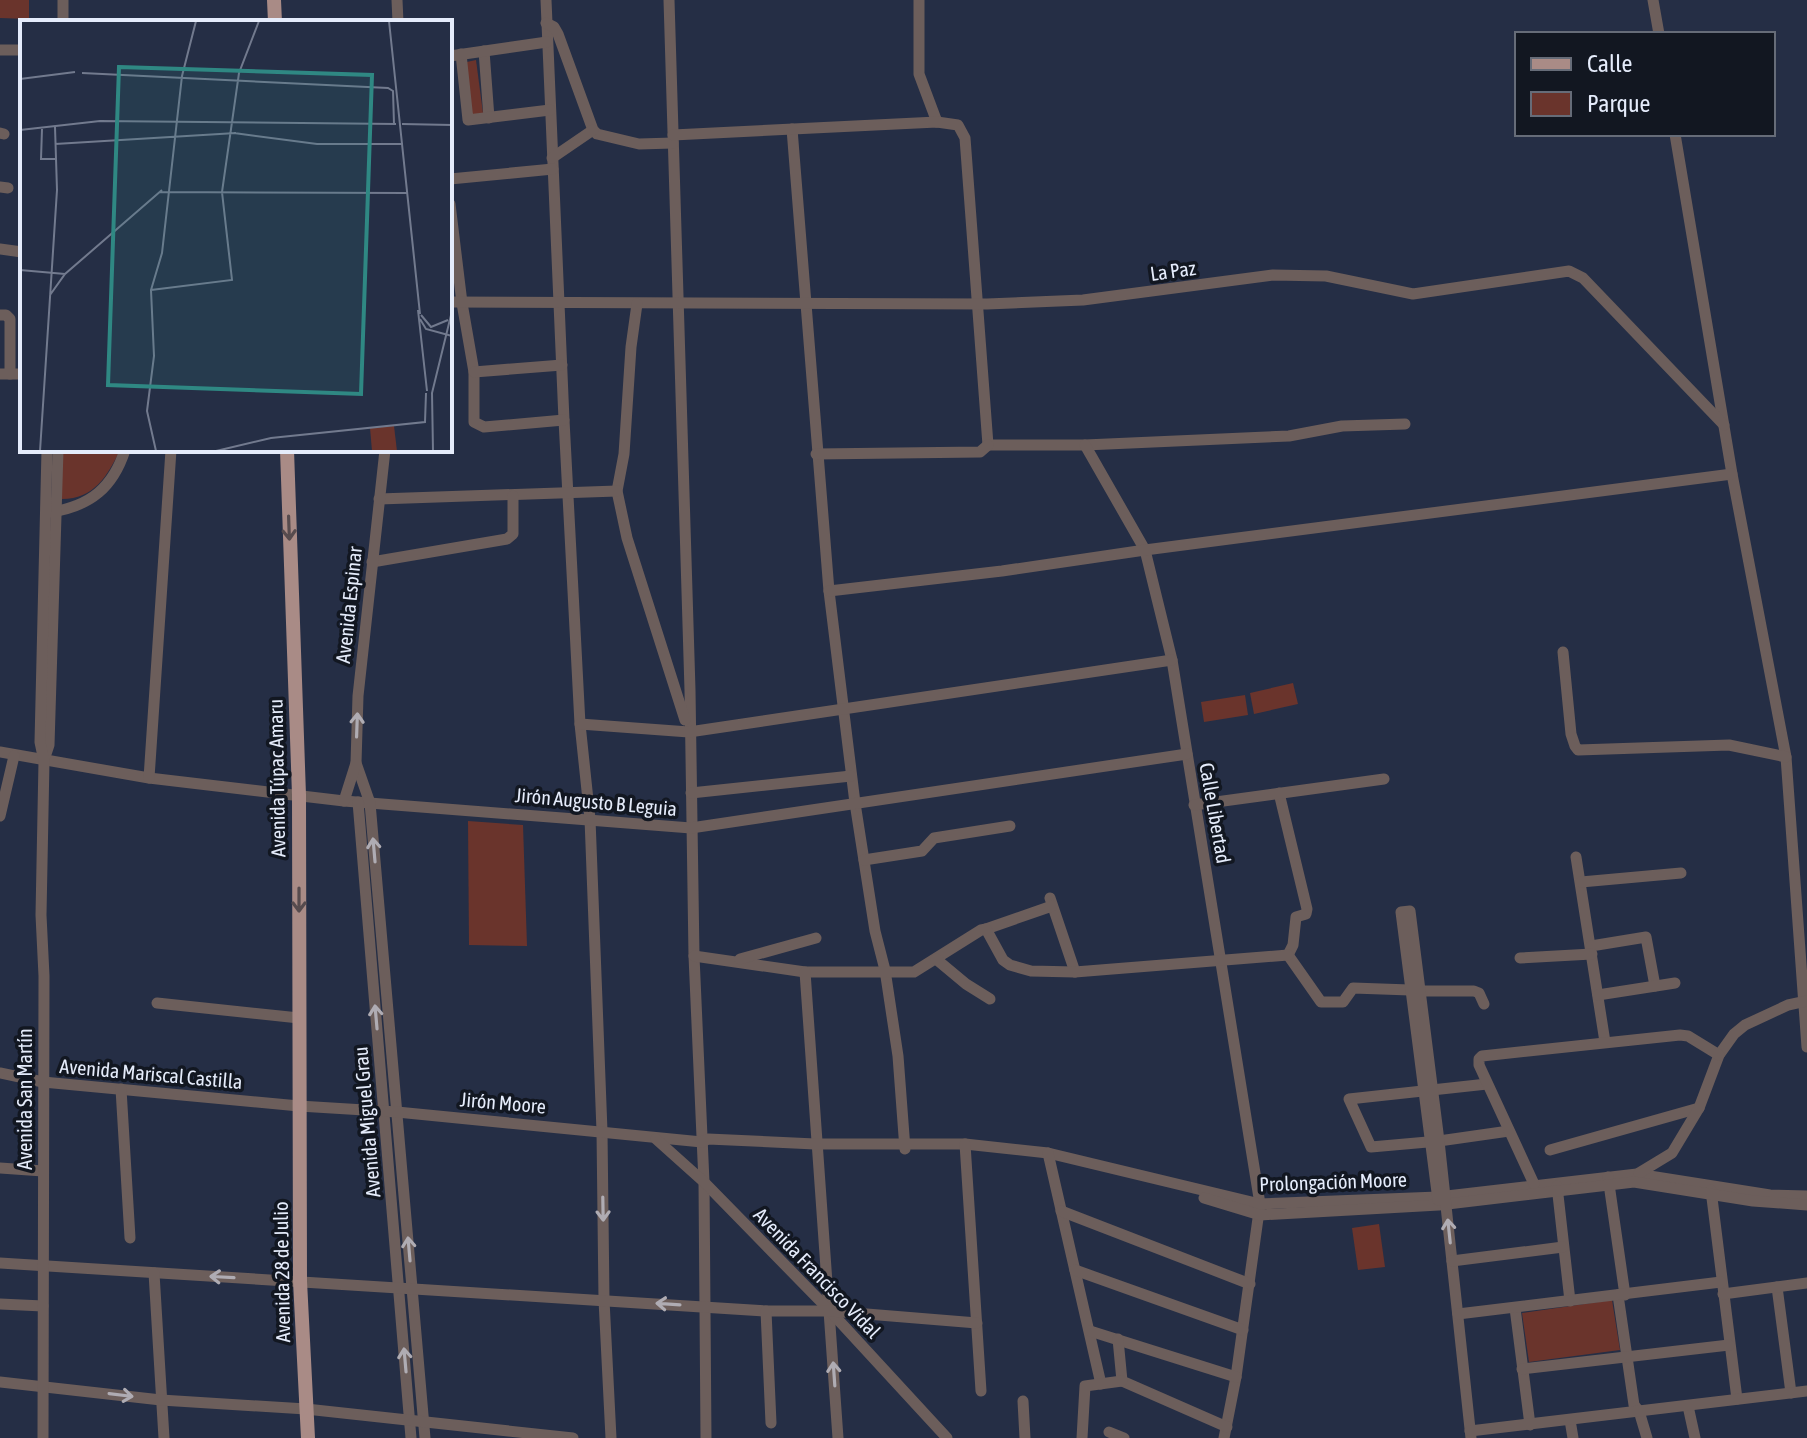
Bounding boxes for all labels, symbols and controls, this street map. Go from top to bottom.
inset map [20,20,452,452]
legend [1515,32,1775,136]
text: Calle [1587,50,1632,77]
text: Parque [1587,90,1650,117]
street label: La Paz [1149,256,1197,285]
one-way arrow [281,514,297,541]
street label: Avenida Espinar [331,544,366,664]
street label: Avenida Túpac Amaru [264,699,289,857]
one-way arrow [349,712,365,739]
street label: Calle Libertad [1195,761,1236,865]
street label: Jirón Augusto B Leguia [514,783,678,820]
one-way arrow [367,837,382,864]
one-way arrow [291,886,307,913]
one-way arrow [369,1005,384,1031]
street label: Avenida San Martín [13,1028,36,1170]
street label: Avenida Miguel Grau [348,1046,385,1198]
street label: Avenida Mariscal Castilla [59,1054,243,1093]
street label: Jirón Moore [459,1087,547,1118]
street label: Prolongación Moore [1259,1167,1407,1196]
one-way arrow [595,1195,611,1222]
street label: Avenida 28 de Julio [269,1201,294,1343]
street label: Avenida Francisco Vidal [749,1203,886,1343]
one-way arrow [1441,1218,1456,1245]
one-way arrow [401,1236,416,1263]
one-way arrow [209,1269,236,1284]
one-way arrow [655,1296,682,1311]
one-way arrow [397,1347,412,1374]
one-way arrow [826,1361,841,1388]
one-way arrow [108,1388,133,1403]

